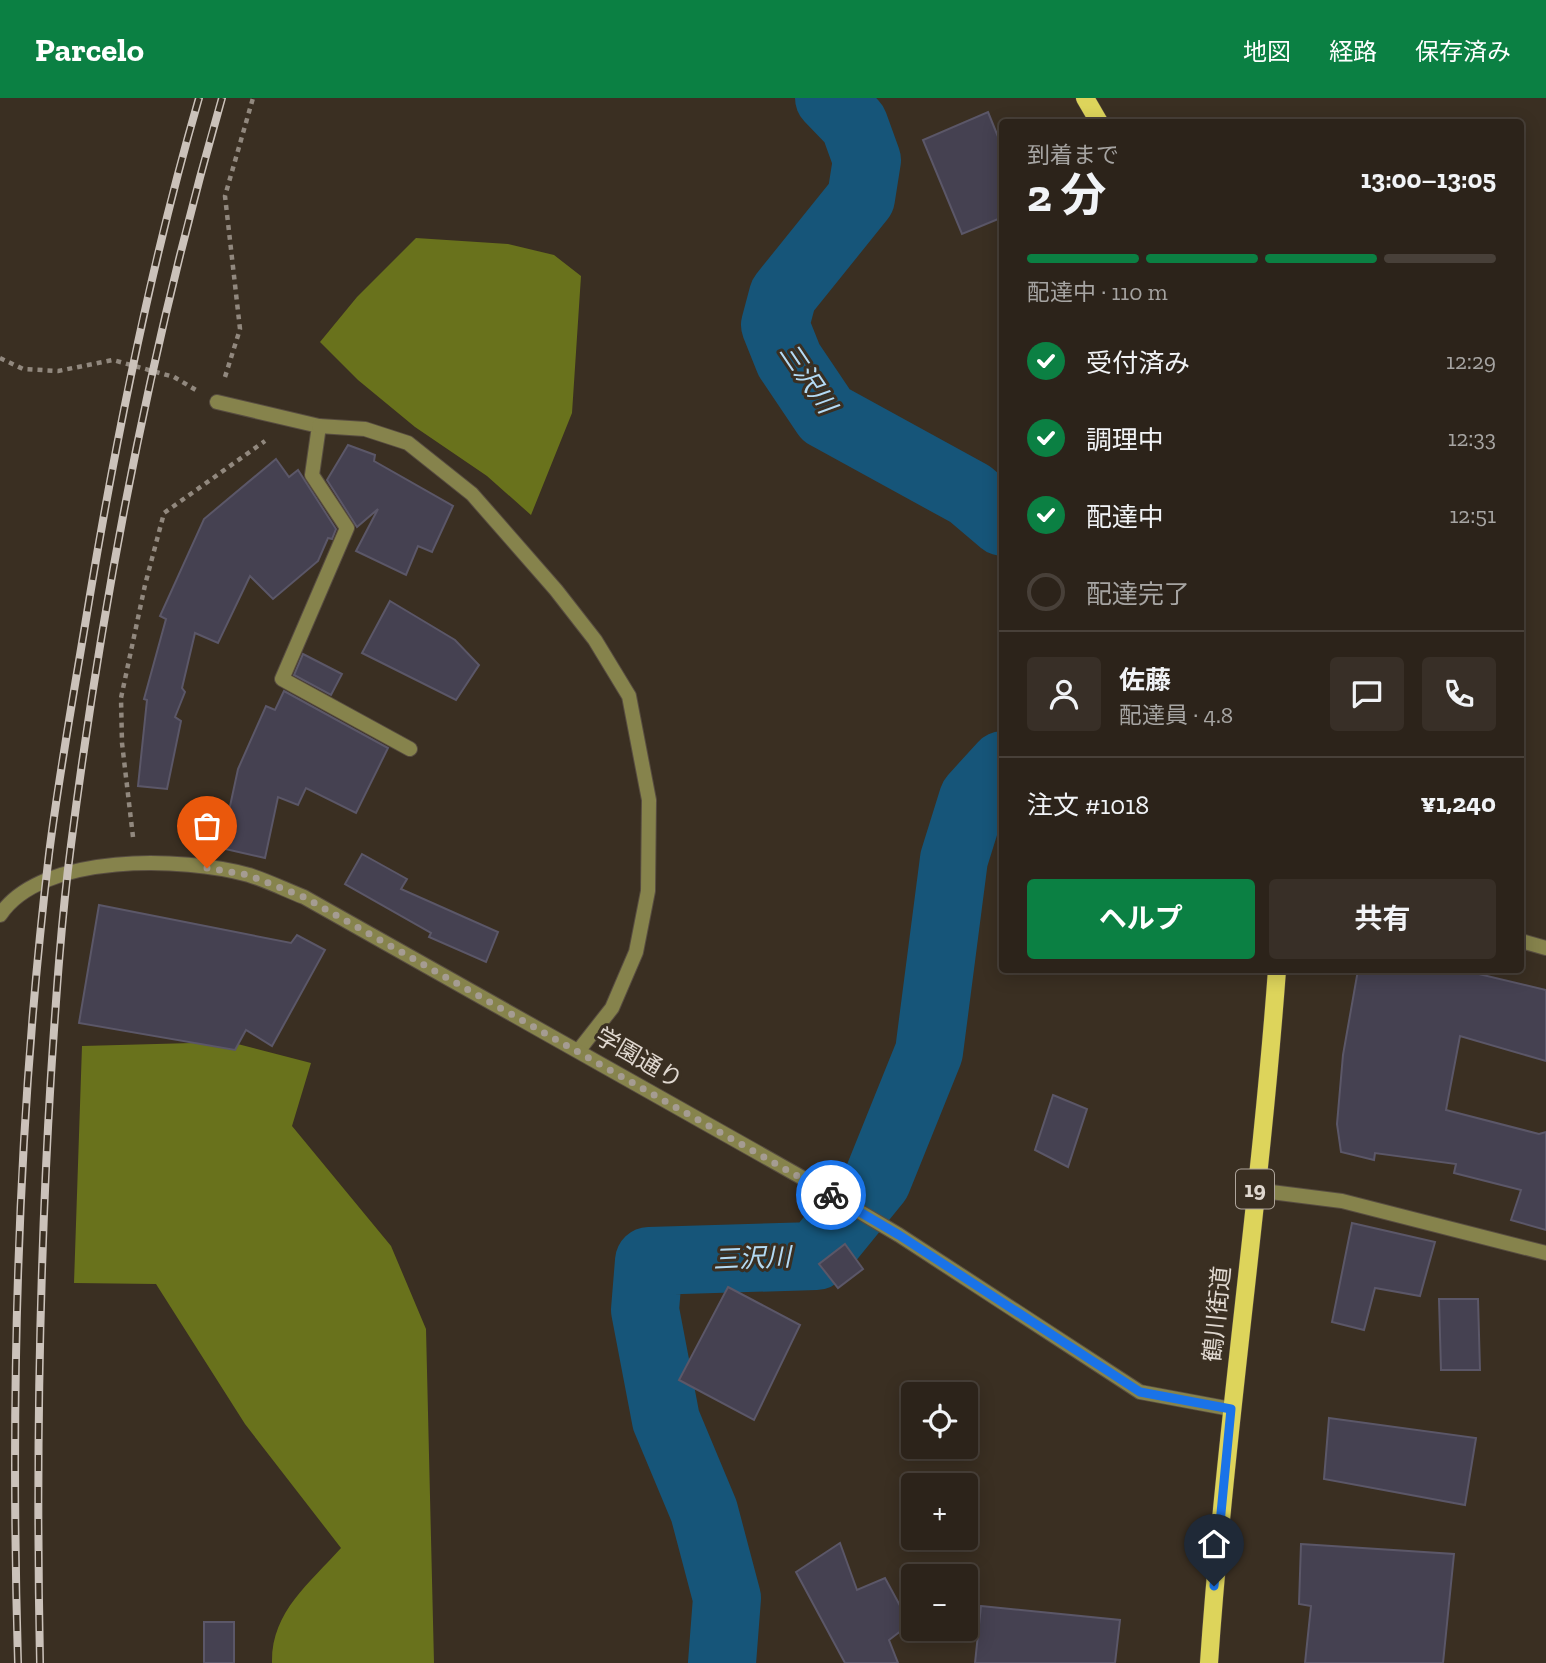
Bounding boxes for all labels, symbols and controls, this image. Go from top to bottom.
text: Parcelo [35,30,144,69]
text: 地図 [1243,37,1291,66]
text: 経路 [1329,37,1377,66]
text: 保存済み [1415,37,1511,66]
text: 到着まで [1027,141,1119,169]
text: 13:00–13:05 [1361,163,1496,195]
text: 2 分 [1027,168,1106,223]
text: 配達中 · 110 m [1027,278,1168,306]
water label: 三沢川 [773,337,845,422]
icon: check [1027,342,1065,380]
text: 受付済み [1086,347,1190,379]
text: 12:29 [1446,347,1496,375]
icon: check [1027,419,1065,457]
text: 調理中 [1086,424,1164,456]
text: 12:33 [1448,424,1496,452]
icon: check [1027,496,1065,534]
text: 配達中 [1086,501,1164,533]
text: 12:51 [1450,501,1496,529]
text: 配達完了 [1086,578,1190,610]
button: person [1027,657,1101,731]
button: chat [1330,657,1404,731]
button: phone [1422,657,1496,731]
text: 佐藤 [1119,664,1171,696]
text: 配達員 · 4.8 [1119,701,1233,729]
text: ¥1,240 [1420,787,1496,819]
text: 注文 #1018 [1027,789,1149,821]
pin [177,796,237,868]
icon: bag [188,807,226,845]
button: ヘルプ [1027,879,1255,959]
button: 共有 [1269,879,1496,959]
street label: 学園通り [590,1021,688,1094]
courier [796,1160,866,1230]
road number: 19 [1236,1170,1274,1208]
icon: bike [812,1176,850,1214]
water label: 三沢川 [712,1241,795,1275]
street label: 鶴川街道 [1197,1265,1236,1363]
map controls [901,1382,978,1641]
button: locate [901,1382,978,1459]
button: + [901,1473,978,1550]
pin [1184,1514,1244,1586]
icon: home [1195,1525,1233,1563]
button: − [901,1564,978,1641]

